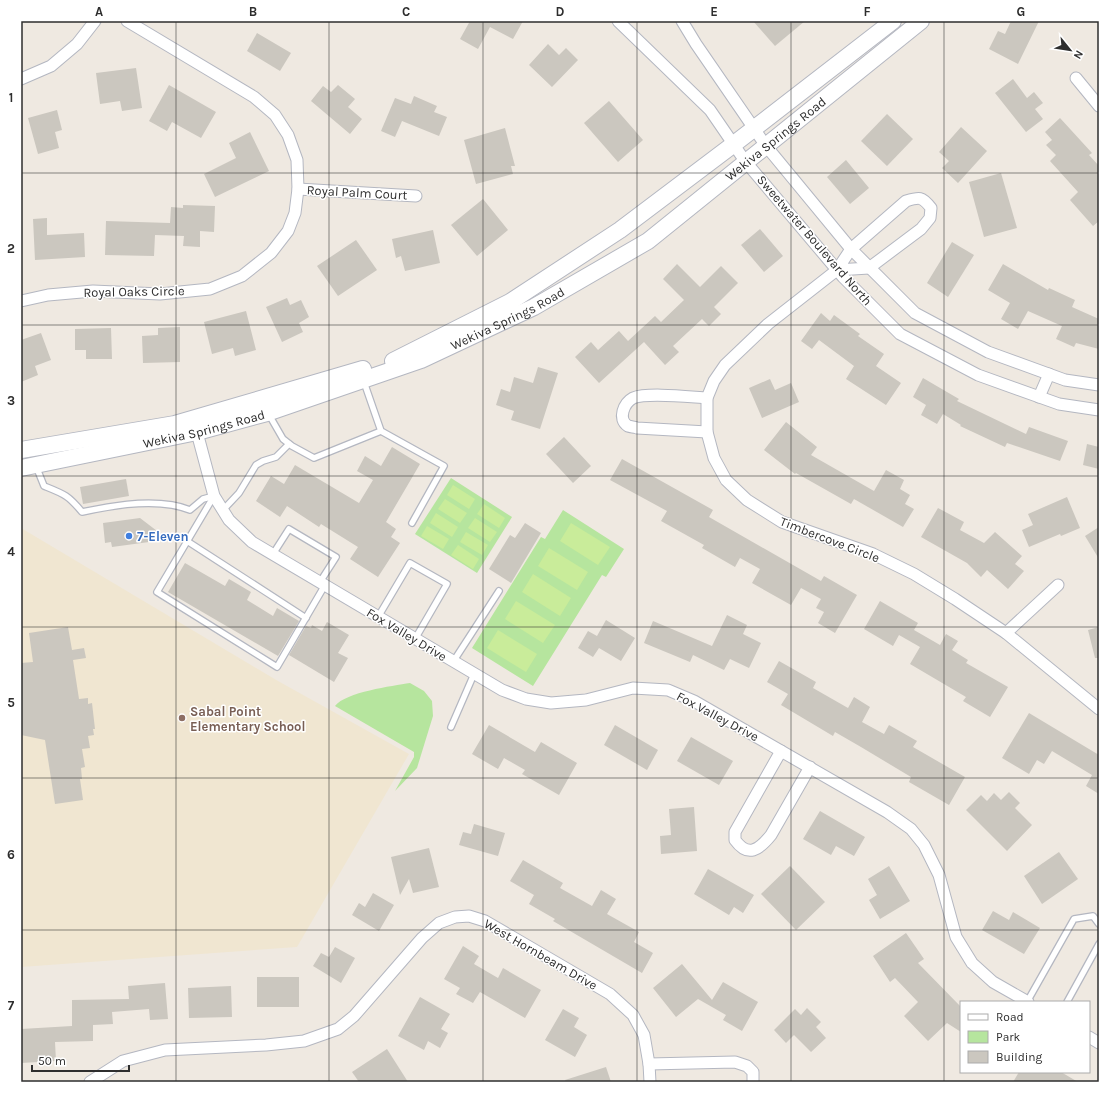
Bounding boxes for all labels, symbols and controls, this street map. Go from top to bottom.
text: A [95,4,103,19]
text: B [249,4,257,19]
text: C [402,4,410,19]
text: D [556,4,565,19]
text: E [710,4,718,19]
text: F [863,4,871,19]
text: G [1017,4,1025,19]
north arrow [1050,30,1090,70]
text: N [1071,48,1086,61]
text: 1 [9,90,13,105]
street label: Wekiva Springs Road [722,94,829,184]
street label: Sweetwater Boulevard North [754,172,875,308]
street label: Royal Palm Court [306,182,408,203]
text: 2 [7,241,15,256]
street label: Royal Oaks Circle [83,283,185,300]
street label: Wekiva Springs Road [448,284,567,353]
text: 3 [7,393,15,408]
street label: Wekiva Springs Road [142,407,267,451]
street label: Timbercove Circle [778,514,882,565]
place label: 7-Eleven [137,529,189,544]
marker: 7-Eleven [124,531,134,541]
text: 4 [7,544,15,559]
street label: Fox Valley Drive [364,605,450,664]
street label: Fox Valley Drive [674,689,762,745]
text: 5 [7,695,15,710]
place label: Sabal Point Elementary School [190,704,305,734]
marker: Sabal Point Elementary School [177,713,187,723]
text: 6 [7,847,15,862]
street label: West Hornbeam Drive [481,916,600,993]
text: 7 [8,998,15,1013]
legend [960,1001,1090,1073]
text: Road [996,1010,1024,1024]
text: Park [996,1030,1021,1044]
scale bar [32,1047,129,1073]
text: Building [996,1050,1043,1064]
text: 50 m [38,1054,66,1068]

